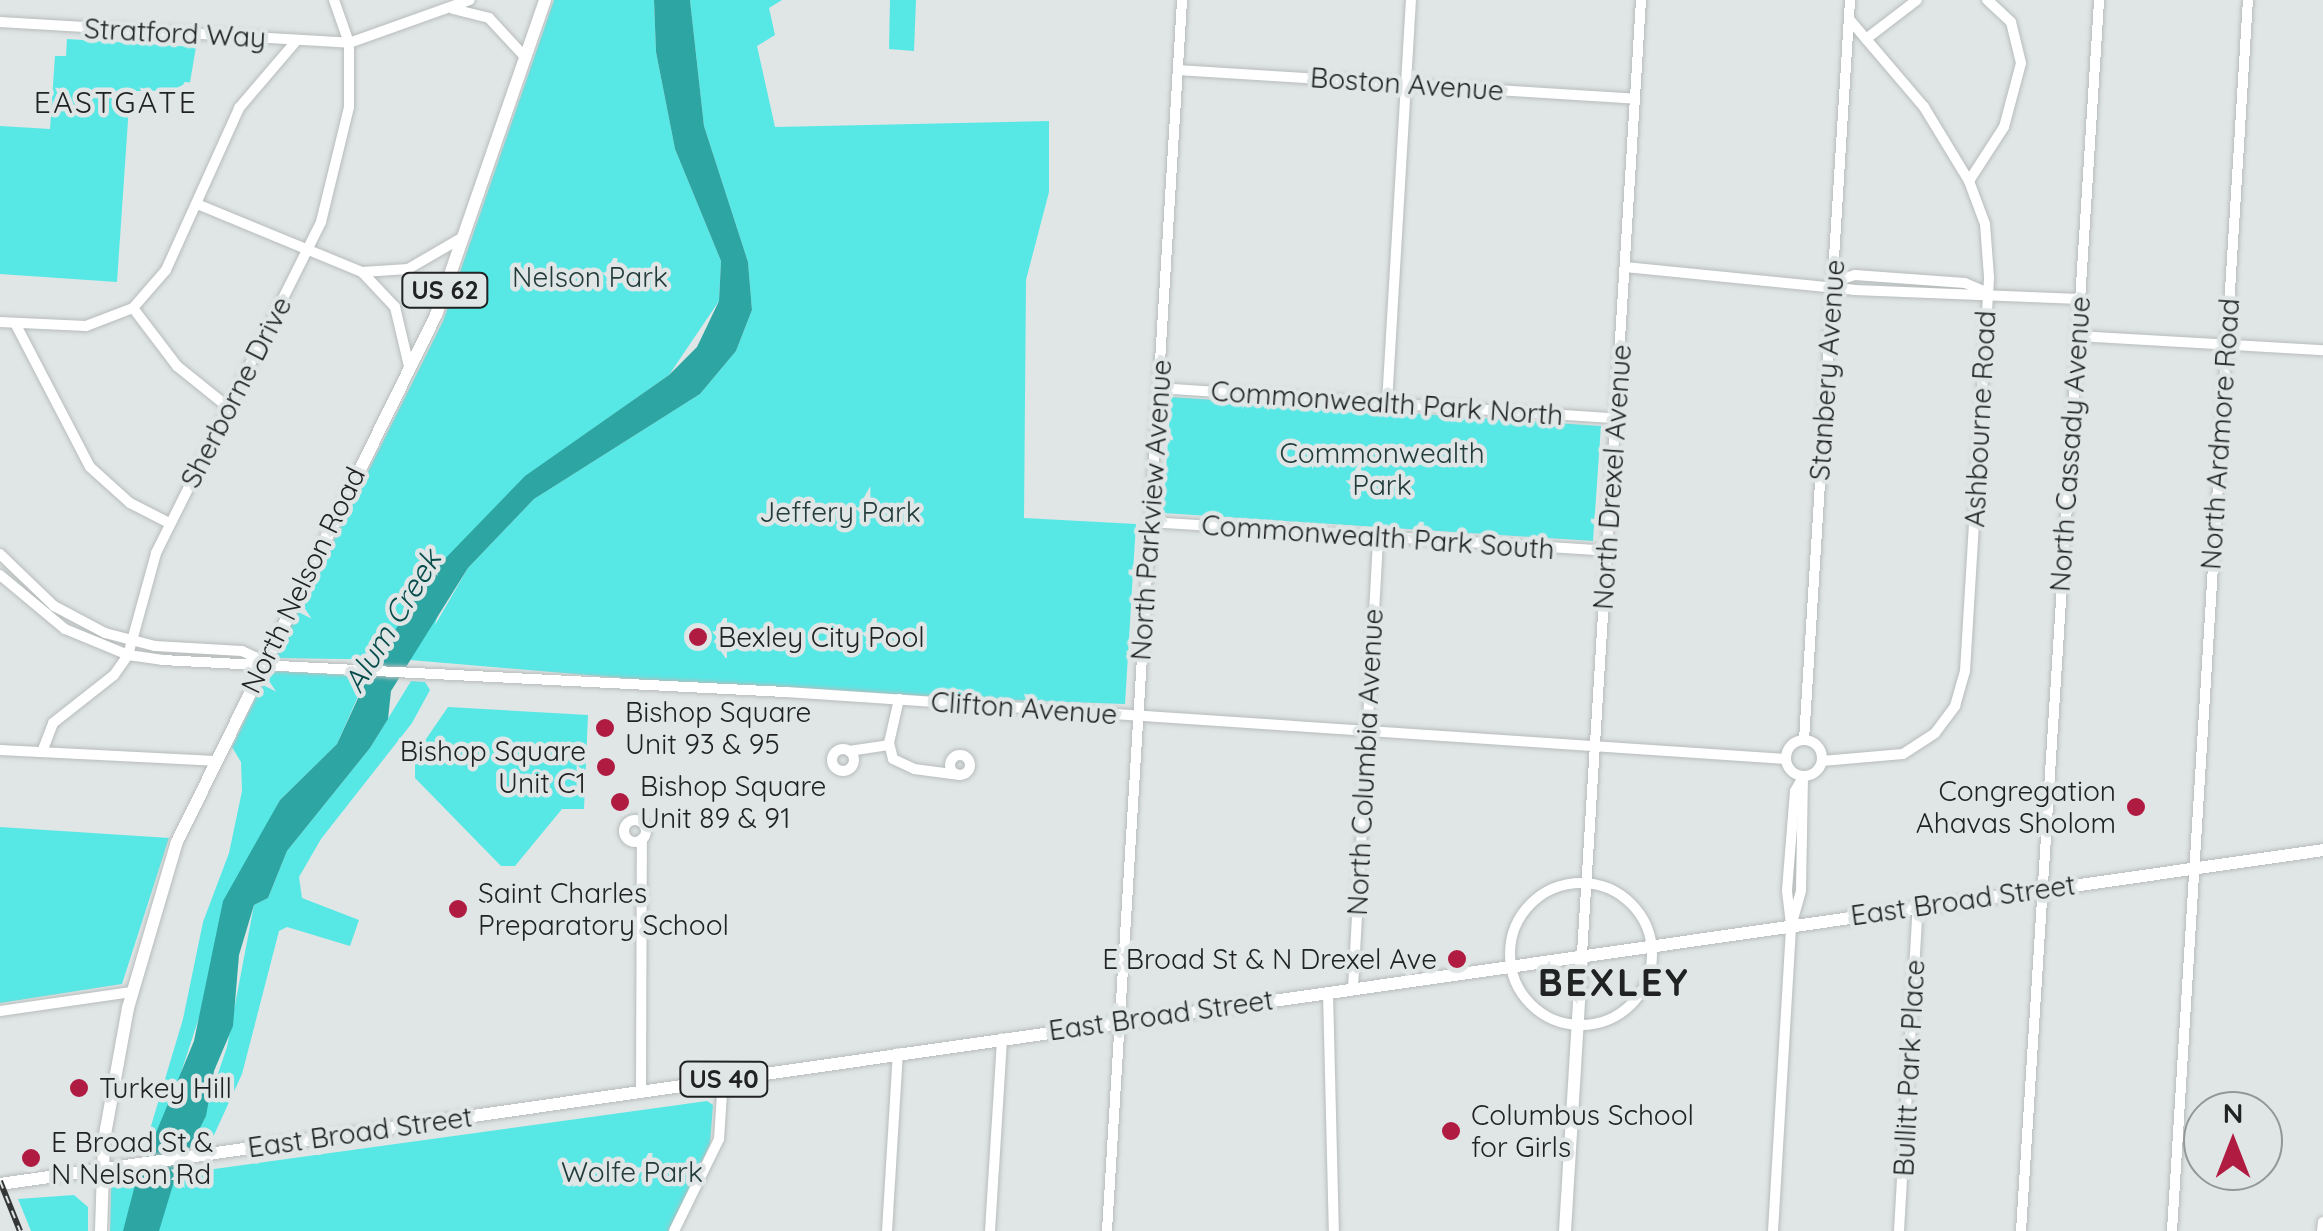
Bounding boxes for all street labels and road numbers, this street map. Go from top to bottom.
street label: Stratford Way [83,11,267,55]
street label: Boston Avenue [1309,60,1505,108]
street label: Stanbery Avenue [1803,258,1851,482]
road number: US 62 [400,270,490,310]
street label: Sherborne Drive [173,291,299,493]
street label: North Cassady Avenue [2043,295,2097,593]
street label: North Ardmore Road [2194,297,2246,571]
street label: Ashbourne Road [1958,310,2002,528]
street label: North Drexel Avenue [1586,343,1638,611]
street label: North Parkview Avenue [1124,358,1178,662]
street label: Commonwealth Park North [1210,374,1564,432]
street label: North Nelson Road [234,462,372,698]
street label: Commonwealth Park South [1200,508,1556,566]
street label: North Columbia Avenue [1340,608,1390,916]
street label: Clifton Avenue [930,685,1118,731]
street label: East Broad Street [1848,868,2078,932]
street label: Bullitt Park Place [1887,959,1931,1177]
street label: East Broad Street [1046,983,1276,1047]
road number: US 40 [679,1059,769,1099]
street label: East Broad Street [245,1100,475,1164]

